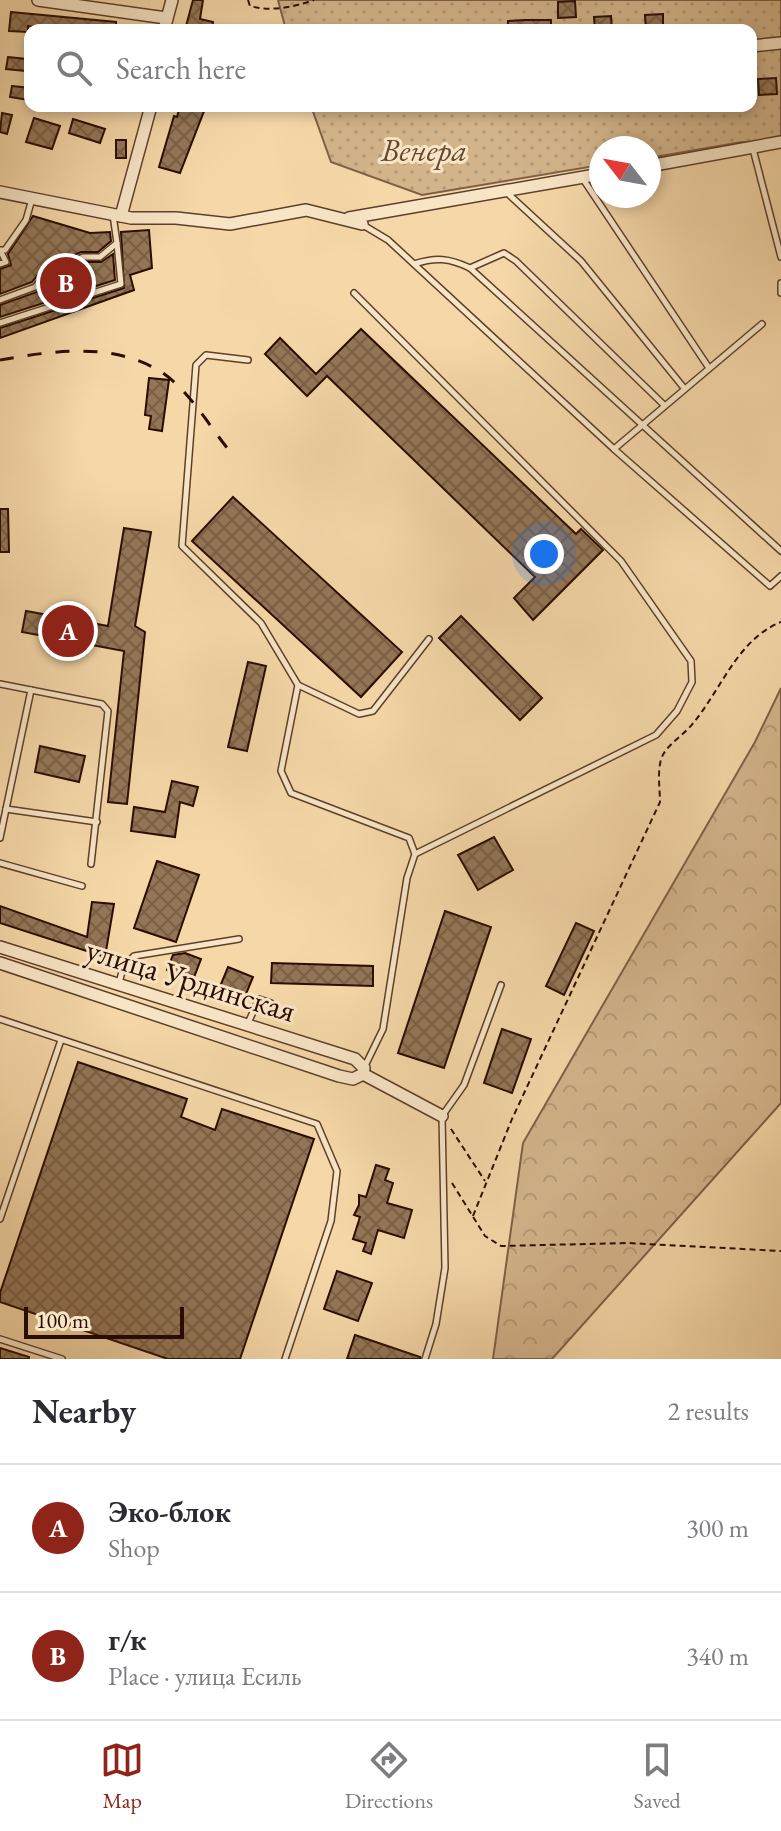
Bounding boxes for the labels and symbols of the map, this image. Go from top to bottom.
park label: Венера [380,129,467,171]
north arrow [589,136,661,208]
pin: B [40,253,92,313]
your location [524,534,564,574]
pin: A [42,601,94,661]
street label: улица Урдинская [81,928,301,1032]
scale bar [24,1303,184,1339]

